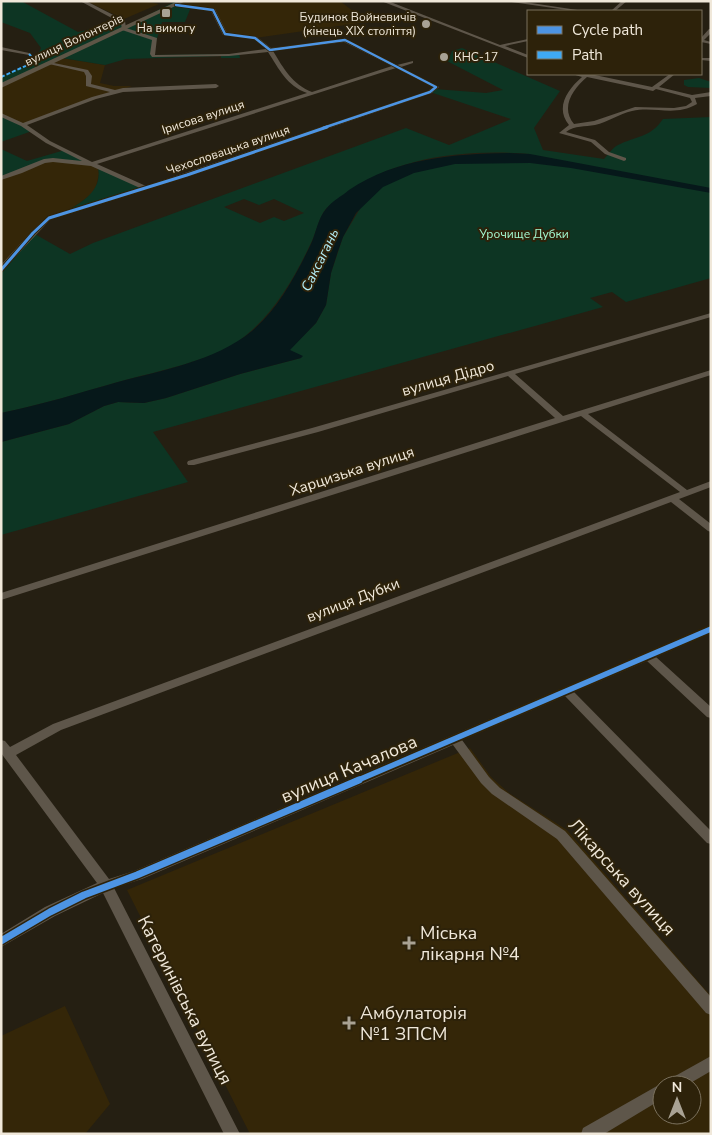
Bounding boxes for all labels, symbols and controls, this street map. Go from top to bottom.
marker: На вимогу [160,7,172,19]
place label: Будинок Войневичів (кінець ХІХ століття) [299,9,416,39]
street label: вулиця Волонтерів [22,10,126,70]
legend [527,10,702,75]
marker: Будинок Войневичів (кінець ХІХ століття) [420,18,432,30]
place label: На вимогу [137,20,196,36]
text: Cycle path [572,20,643,40]
text: Path [572,45,603,65]
place label: КНС-17 [454,49,498,65]
marker: КНС-17 [438,51,450,63]
street label: Ірисова вулиця [160,96,246,138]
street label: Чехословацька вулиця [164,121,292,179]
water label: Саксагань [297,225,343,295]
park label: Урочище Дубки [478,226,569,242]
street label: вулиця Дідро [399,355,497,401]
street label: Харцизька вулиця [287,441,417,501]
street label: вулиця Дубки [304,573,402,627]
street label: вулиця Качалова [277,730,421,808]
street label: Лікарська вулиця [563,813,681,941]
street label: Катеринівська вулиця [132,911,238,1089]
place label: Міська лікарня №4 [420,921,520,966]
marker: Міська лікарня №4 [402,936,416,950]
place label: Амбулаторія №1 ЗПСМ [360,1001,467,1046]
marker: Амбулаторія №1 ЗПСМ [342,1016,356,1030]
north arrow [652,1075,702,1125]
text: N [672,1078,682,1097]

